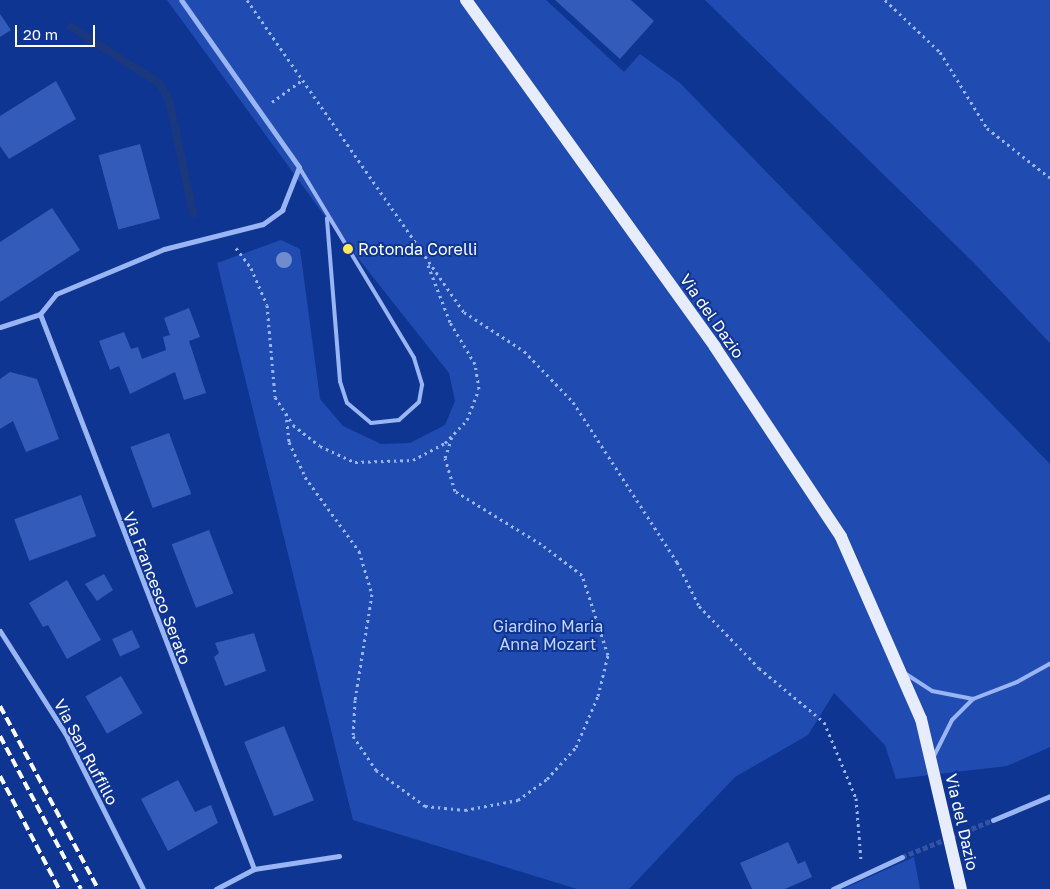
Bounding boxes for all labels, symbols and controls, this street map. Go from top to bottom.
scale bar [18,15,98,47]
text: 20 m [23,25,58,43]
place label: Rotonda Corelli [358,239,477,259]
marker: Rotonda Corelli [342,243,354,255]
street label: Via del Dazio [676,270,748,362]
street label: Via Francesco Serato [119,509,195,667]
park label: Giardino Maria Anna Mozart [493,616,603,654]
street label: Via San Ruffillo [50,696,122,808]
street label: Via del Dazio [942,772,982,872]

